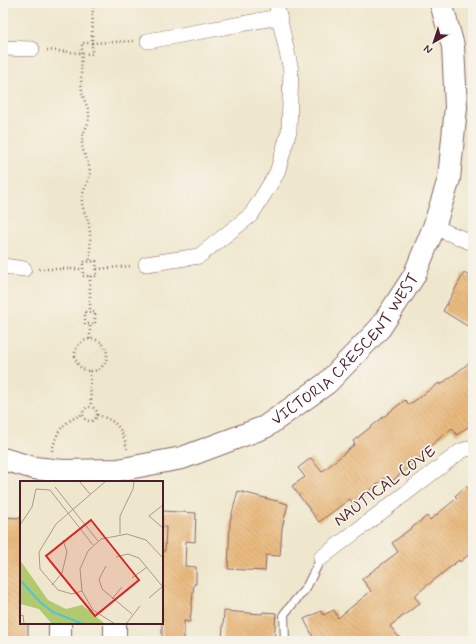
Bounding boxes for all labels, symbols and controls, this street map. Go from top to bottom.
north arrow [414,22,454,62]
text: N [421,41,436,57]
street label: VICTORIA CRESCENT WEST [267,269,424,430]
street label: NAUTICAL COVE [330,441,440,531]
inset map [20,481,163,624]

